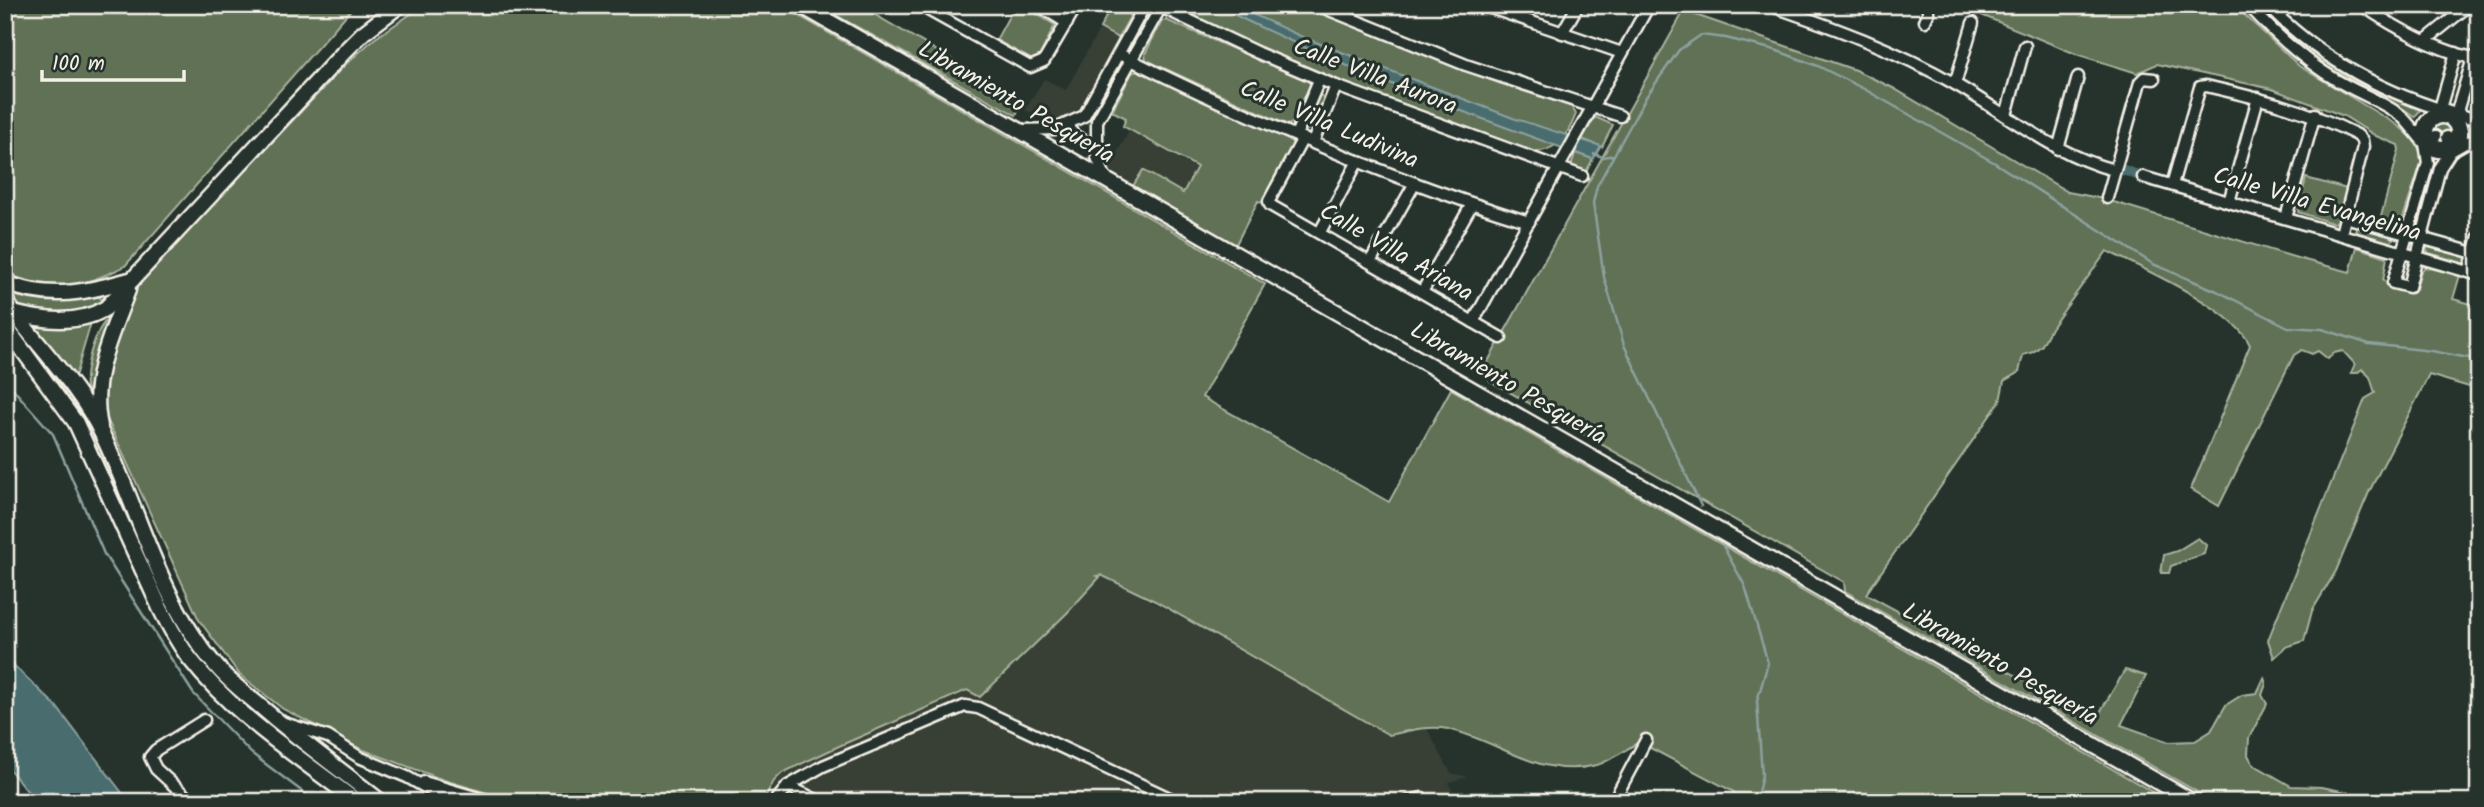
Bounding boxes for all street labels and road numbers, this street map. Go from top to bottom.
street label: Calle Villa Aurora [1287,28,1463,126]
street label: Libramiento Pesquería [910,31,1122,175]
street label: Calle Villa Ludivina [1233,70,1425,180]
street label: Calle Villa Evangelina [2208,157,2426,253]
street label: Calle Villa Ariana [1312,193,1480,313]
street label: Libramiento Pesquería [1402,312,1614,456]
street label: Libramiento Pesquería [1894,593,2106,737]

